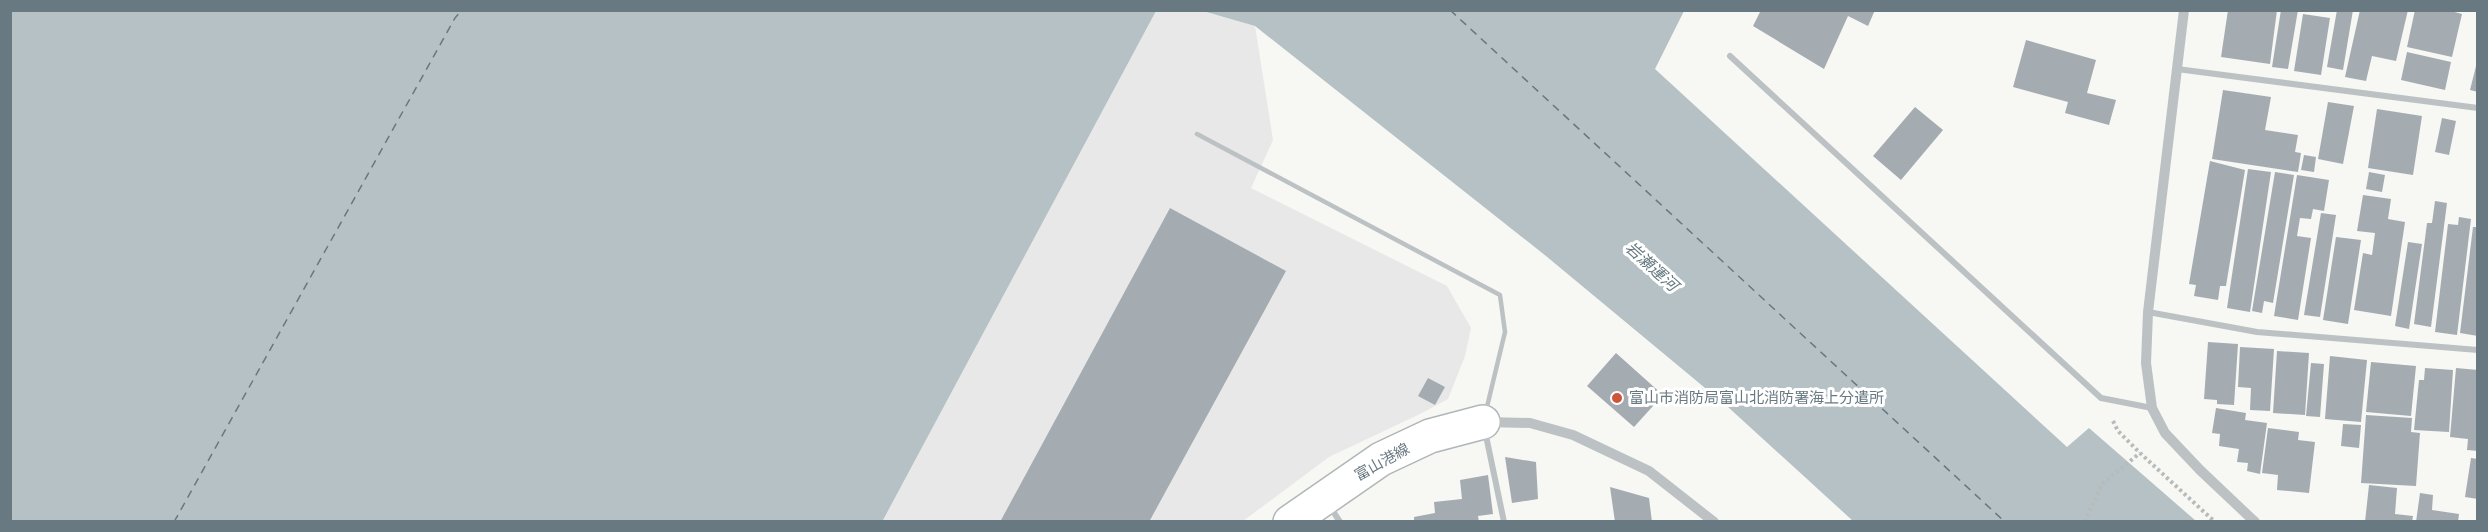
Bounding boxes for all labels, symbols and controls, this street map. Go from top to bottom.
water label: 岩瀬運河 [1622,237,1685,297]
place label: 富山市消防局富山北消防署海上分遣所 [1629,388,1884,407]
marker: 富山市消防局富山北消防署海上分遣所 [1610,391,1624,405]
street label: 富山港線 [1351,439,1413,484]

